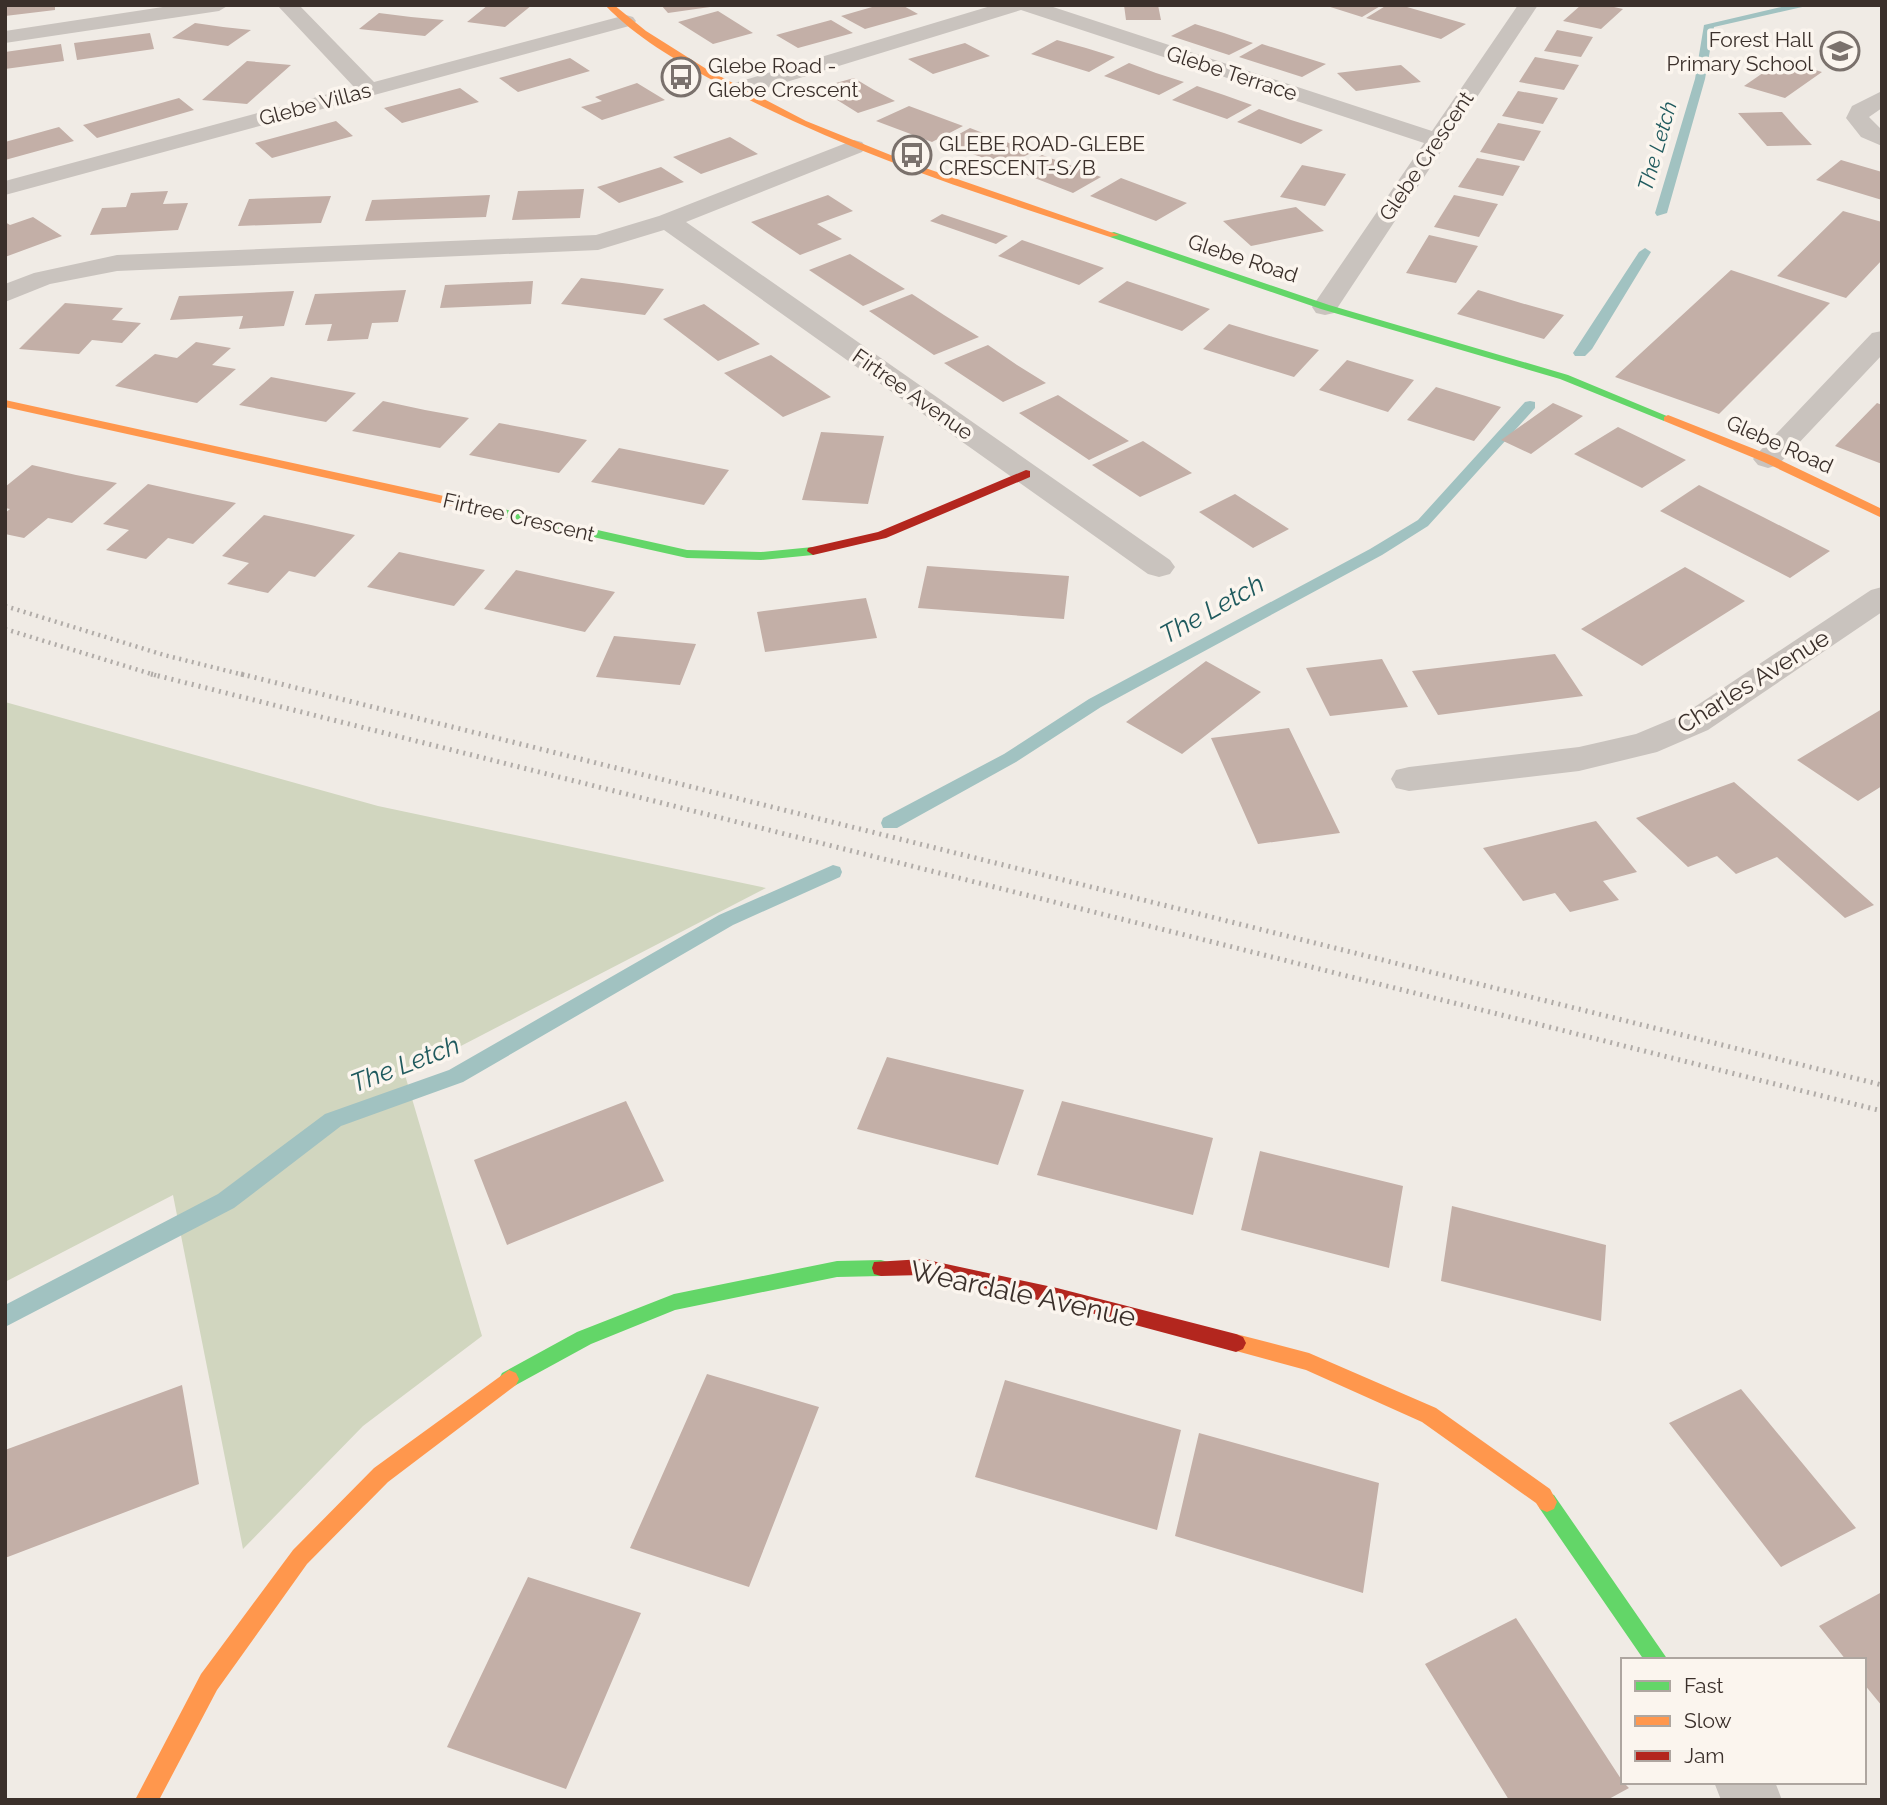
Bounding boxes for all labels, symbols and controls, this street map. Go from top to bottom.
place label: Forest Hall Primary School [1666,27,1813,76]
school or university icon: Forest Hall Primary School [1819,30,1861,72]
street label: Glebe Terrace [1164,40,1300,106]
place label: Glebe Road - Glebe Crescent [708,53,859,102]
bus stop icon: Glebe Road - Glebe Crescent [660,56,702,98]
street label: Glebe Villas [256,77,374,131]
street label: Glebe Crescent [1374,87,1478,225]
water label: The Letch [1632,98,1682,194]
place label: GLEBE ROAD-GLEBE CRESCENT-S/B [939,131,1145,180]
bus stop icon: GLEBE ROAD-GLEBE CRESCENT-S/B [891,134,933,176]
street label: Glebe Road [1185,228,1301,288]
street label: Firtree Avenue [848,343,978,445]
street label: Glebe Road [1723,409,1837,479]
street label: Firtree Crescent [441,487,597,547]
water label: The Letch [1155,568,1269,650]
street label: Charles Avenue [1672,623,1834,739]
water label: The Letch [346,1030,464,1098]
street label: Weardale Avenue [907,1254,1139,1334]
legend [1621,1658,1866,1784]
text: Fast [1684,1673,1724,1698]
text: Slow [1684,1708,1732,1733]
text: Jam [1684,1743,1725,1768]

